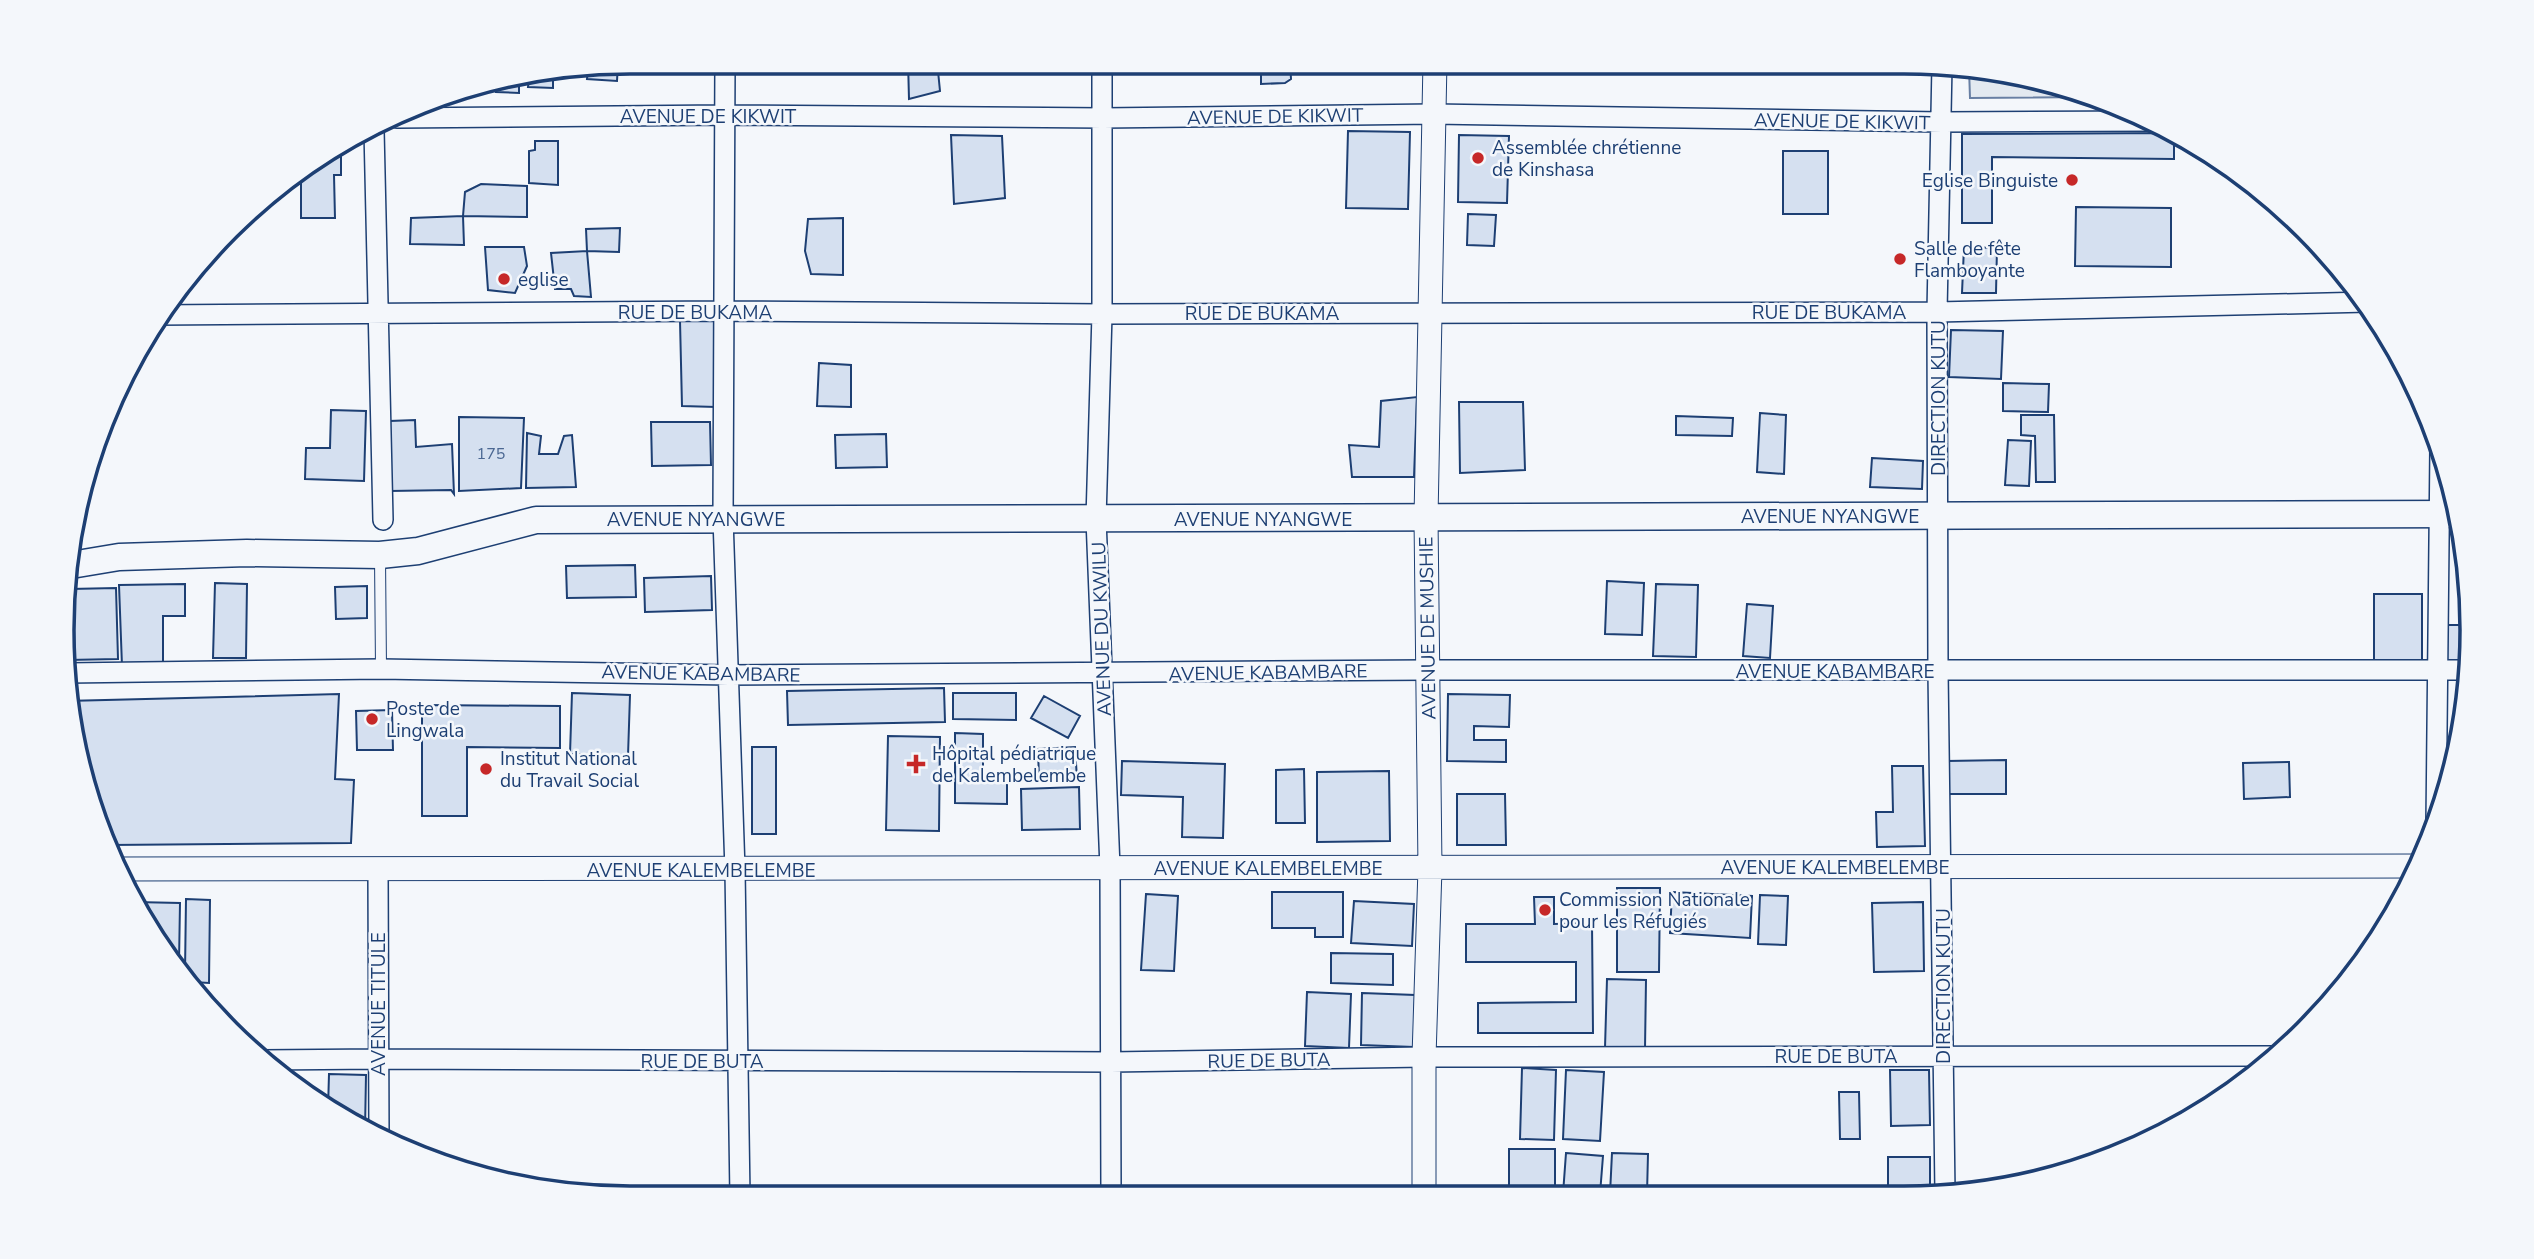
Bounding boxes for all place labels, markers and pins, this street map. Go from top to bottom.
place label: Assemblée chrétienne de Kinshasa [1492,135,1681,183]
marker: Assemblée chrétienne de Kinshasa [1470,150,1486,166]
place label: Eglise Binguiste [1922,168,2058,194]
marker: Eglise Binguiste [2064,172,2080,188]
place label: Salle de fête Flamboyante [1914,236,2025,284]
marker: Salle de fête Flamboyante [1892,251,1908,267]
place label: eglise [518,267,569,293]
marker: eglise [496,271,512,287]
place label: Poste de Lingwala [386,696,464,744]
marker: Poste de Lingwala [364,711,380,727]
place label: Hôpital pédiatrique de Kalembelembe [932,741,1096,789]
place label: Institut National du Travail Social [500,746,639,794]
marker: Hôpital pédiatrique de Kalembelembe [906,754,926,774]
marker: Institut National du Travail Social [478,761,494,777]
place label: Commission Nationale pour les Réfugiés [1559,887,1750,935]
marker: Commission Nationale pour les Réfugiés [1537,902,1553,918]

